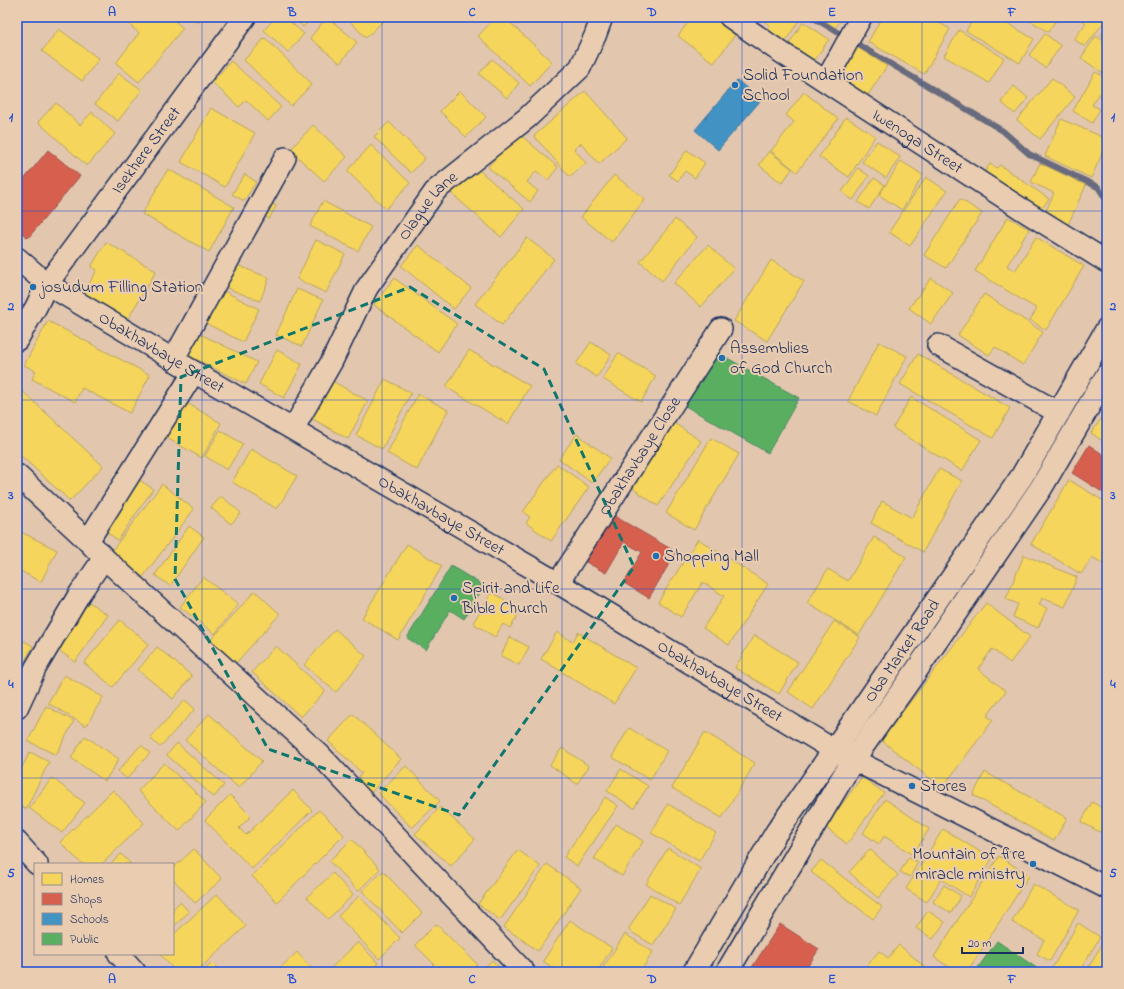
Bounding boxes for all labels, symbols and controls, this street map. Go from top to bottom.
text: A [108,3,116,22]
text: B [287,3,297,22]
text: C [468,3,476,22]
text: D [646,3,657,22]
text: E [828,3,836,22]
text: F [1007,3,1017,22]
place label: Solid Foundation School [743,63,863,108]
marker: Solid Foundation School [730,80,740,90]
street label: Isekhere Street [105,101,187,199]
street label: Iwenoga Street [867,102,968,180]
text: 1 [9,108,14,127]
text: 1 [1111,108,1116,127]
street label: Olague Lane [392,165,463,246]
place label: josudum Filling Station [39,275,203,302]
marker: josudum Filling Station [28,282,38,292]
text: 2 [7,297,15,316]
text: 2 [1109,297,1117,316]
street label: Obakhavbaye Street [94,305,229,400]
place label: Assemblies of God Church [730,336,832,381]
marker: Assemblies of God Church [717,353,727,363]
street label: Obakhavbaye Close [592,391,687,521]
street label: Obakhavbaye Street [373,469,510,562]
text: 3 [7,486,14,505]
text: 3 [1109,486,1116,505]
place label: Shopping Mall [664,544,759,571]
marker: Shopping Mall [651,551,661,561]
place label: Spirit and Life Bible Church [461,576,560,621]
marker: Spirit and Life Bible Church [449,593,459,603]
street label: Oba Market Road [858,594,947,707]
street label: Obakhavbaye Street [652,633,788,729]
text: 4 [7,675,14,694]
text: 4 [1109,675,1116,694]
place label: Stores [920,774,967,799]
marker: Stores [907,781,917,791]
place label: Mountain of fire miracle ministry [912,842,1025,888]
marker: Mountain of fire miracle ministry [1028,859,1038,869]
legend [34,863,174,955]
text: 5 [7,864,15,883]
text: 5 [1109,864,1117,883]
text: Homes [70,871,104,889]
text: Shops [70,891,102,909]
text: Schools [70,911,109,929]
scale bar [962,929,1023,955]
text: Public [70,931,99,949]
text: 20 m [968,935,991,953]
text: A [108,970,116,989]
text: B [287,970,297,989]
text: C [468,970,476,989]
text: D [646,970,657,989]
text: E [828,970,836,989]
text: F [1007,970,1017,989]

